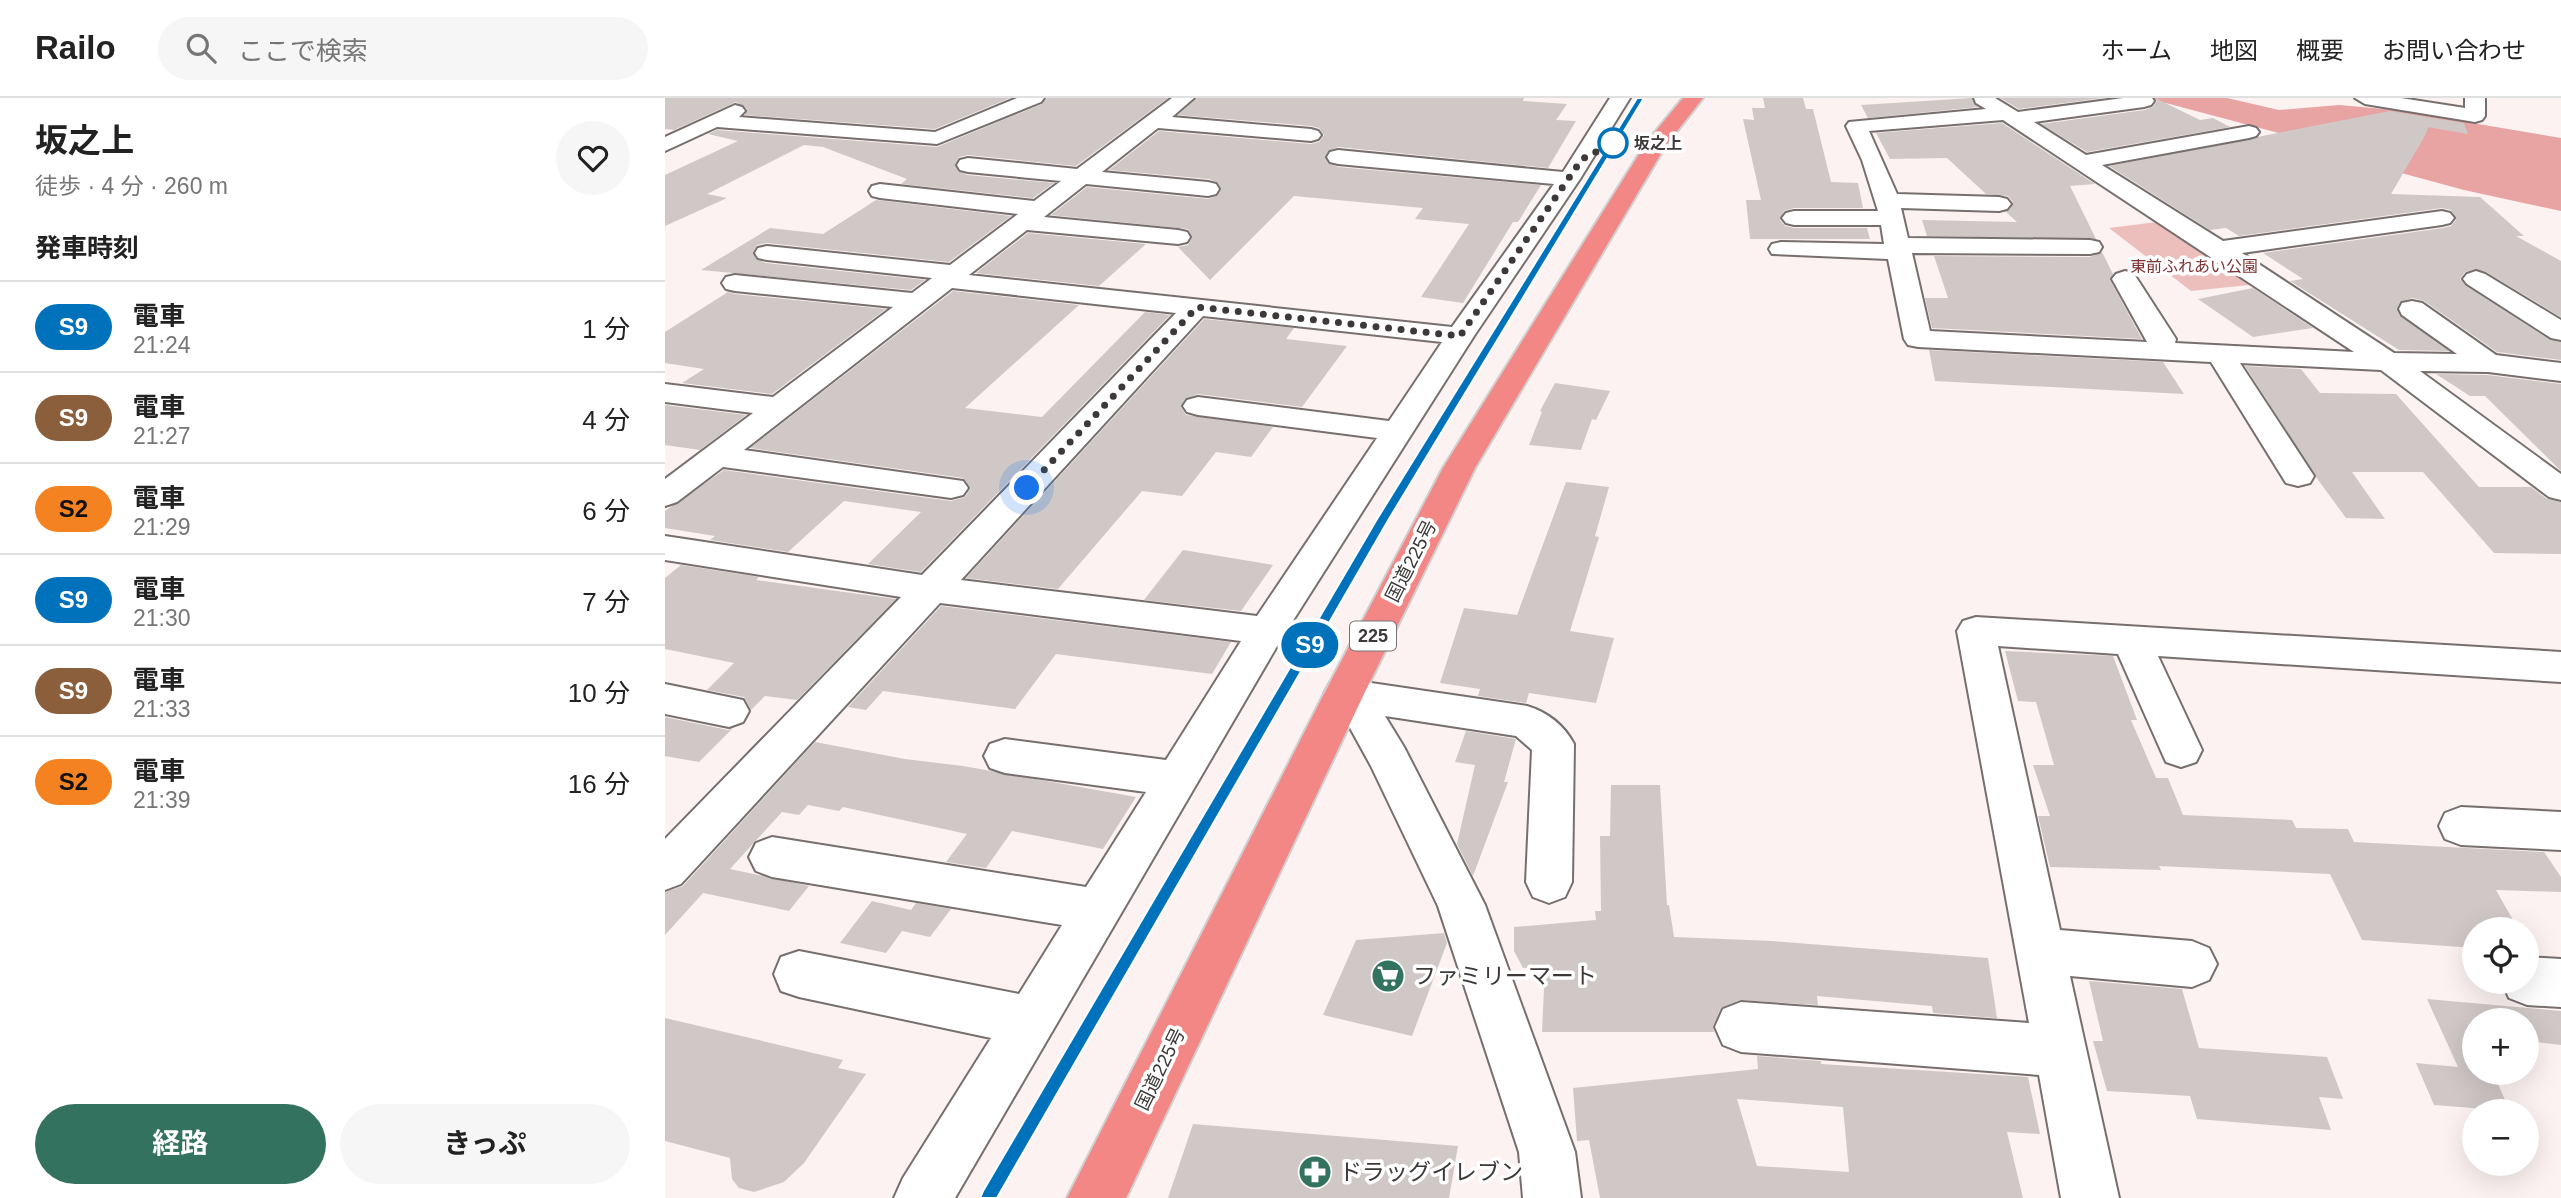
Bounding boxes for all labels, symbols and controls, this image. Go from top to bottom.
search box [158,17,648,80]
text: Railo [35,29,116,66]
icon: search [182,29,220,67]
text: ここで検索 [238,36,368,66]
text: ホーム [2101,37,2172,64]
text: 地図 [2210,37,2258,64]
text: 概要 [2296,37,2344,64]
text: お問い合わせ [2382,37,2526,64]
button: heart [556,121,630,195]
text: 坂之上 [35,122,134,159]
marker: 坂之上 [1598,128,1628,158]
place label: 坂之上 [1634,135,1682,152]
text: 徒歩 · 4 分 · 260 m [35,173,228,199]
text: 発車時刻 [35,233,139,263]
park label: 東前ふれあい公園 [2130,258,2258,275]
text: 電車 [133,301,185,331]
text: S9 [59,313,88,340]
text: 1 分 [582,314,630,344]
text: 21:24 [133,332,191,358]
text: 電車 [133,392,185,422]
text: S9 [59,404,88,431]
text: 4 分 [582,405,630,435]
text: 21:27 [133,423,191,449]
your location [1009,470,1044,505]
text: 電車 [133,483,185,513]
text: S2 [59,495,88,522]
text: 6 分 [582,496,630,526]
text: 21:29 [133,514,191,540]
street label: 国道225号 [1382,517,1440,605]
text: 電車 [133,574,185,604]
text: S9 [59,586,88,613]
text: 7 分 [582,587,630,617]
text: 21:30 [133,605,191,631]
line badge: S9 [1279,622,1341,668]
road number: 225 [1350,622,1396,650]
text: S9 [1295,631,1325,658]
text: 電車 [133,665,185,695]
text: S9 [59,677,88,704]
text: 10 分 [568,678,630,708]
text: 21:33 [133,696,191,722]
text: 電車 [133,756,185,786]
text: S2 [59,768,88,795]
text: 16 分 [568,769,630,799]
text: 21:39 [133,787,191,813]
map controls [2462,917,2539,1176]
button: locate [2462,917,2539,994]
supermarket icon: ファミリーマート [1369,957,1407,995]
place label: ファミリーマート [1413,963,1597,989]
button: + [2462,1008,2539,1085]
street label: 国道225号 [1131,1025,1189,1113]
button: − [2462,1099,2539,1176]
button: 経路 [35,1104,326,1184]
button: きっぷ [340,1104,630,1184]
pharmacy icon: ドラッグイレブン [1296,1153,1334,1191]
place label: ドラッグイレブン [1339,1159,1523,1185]

